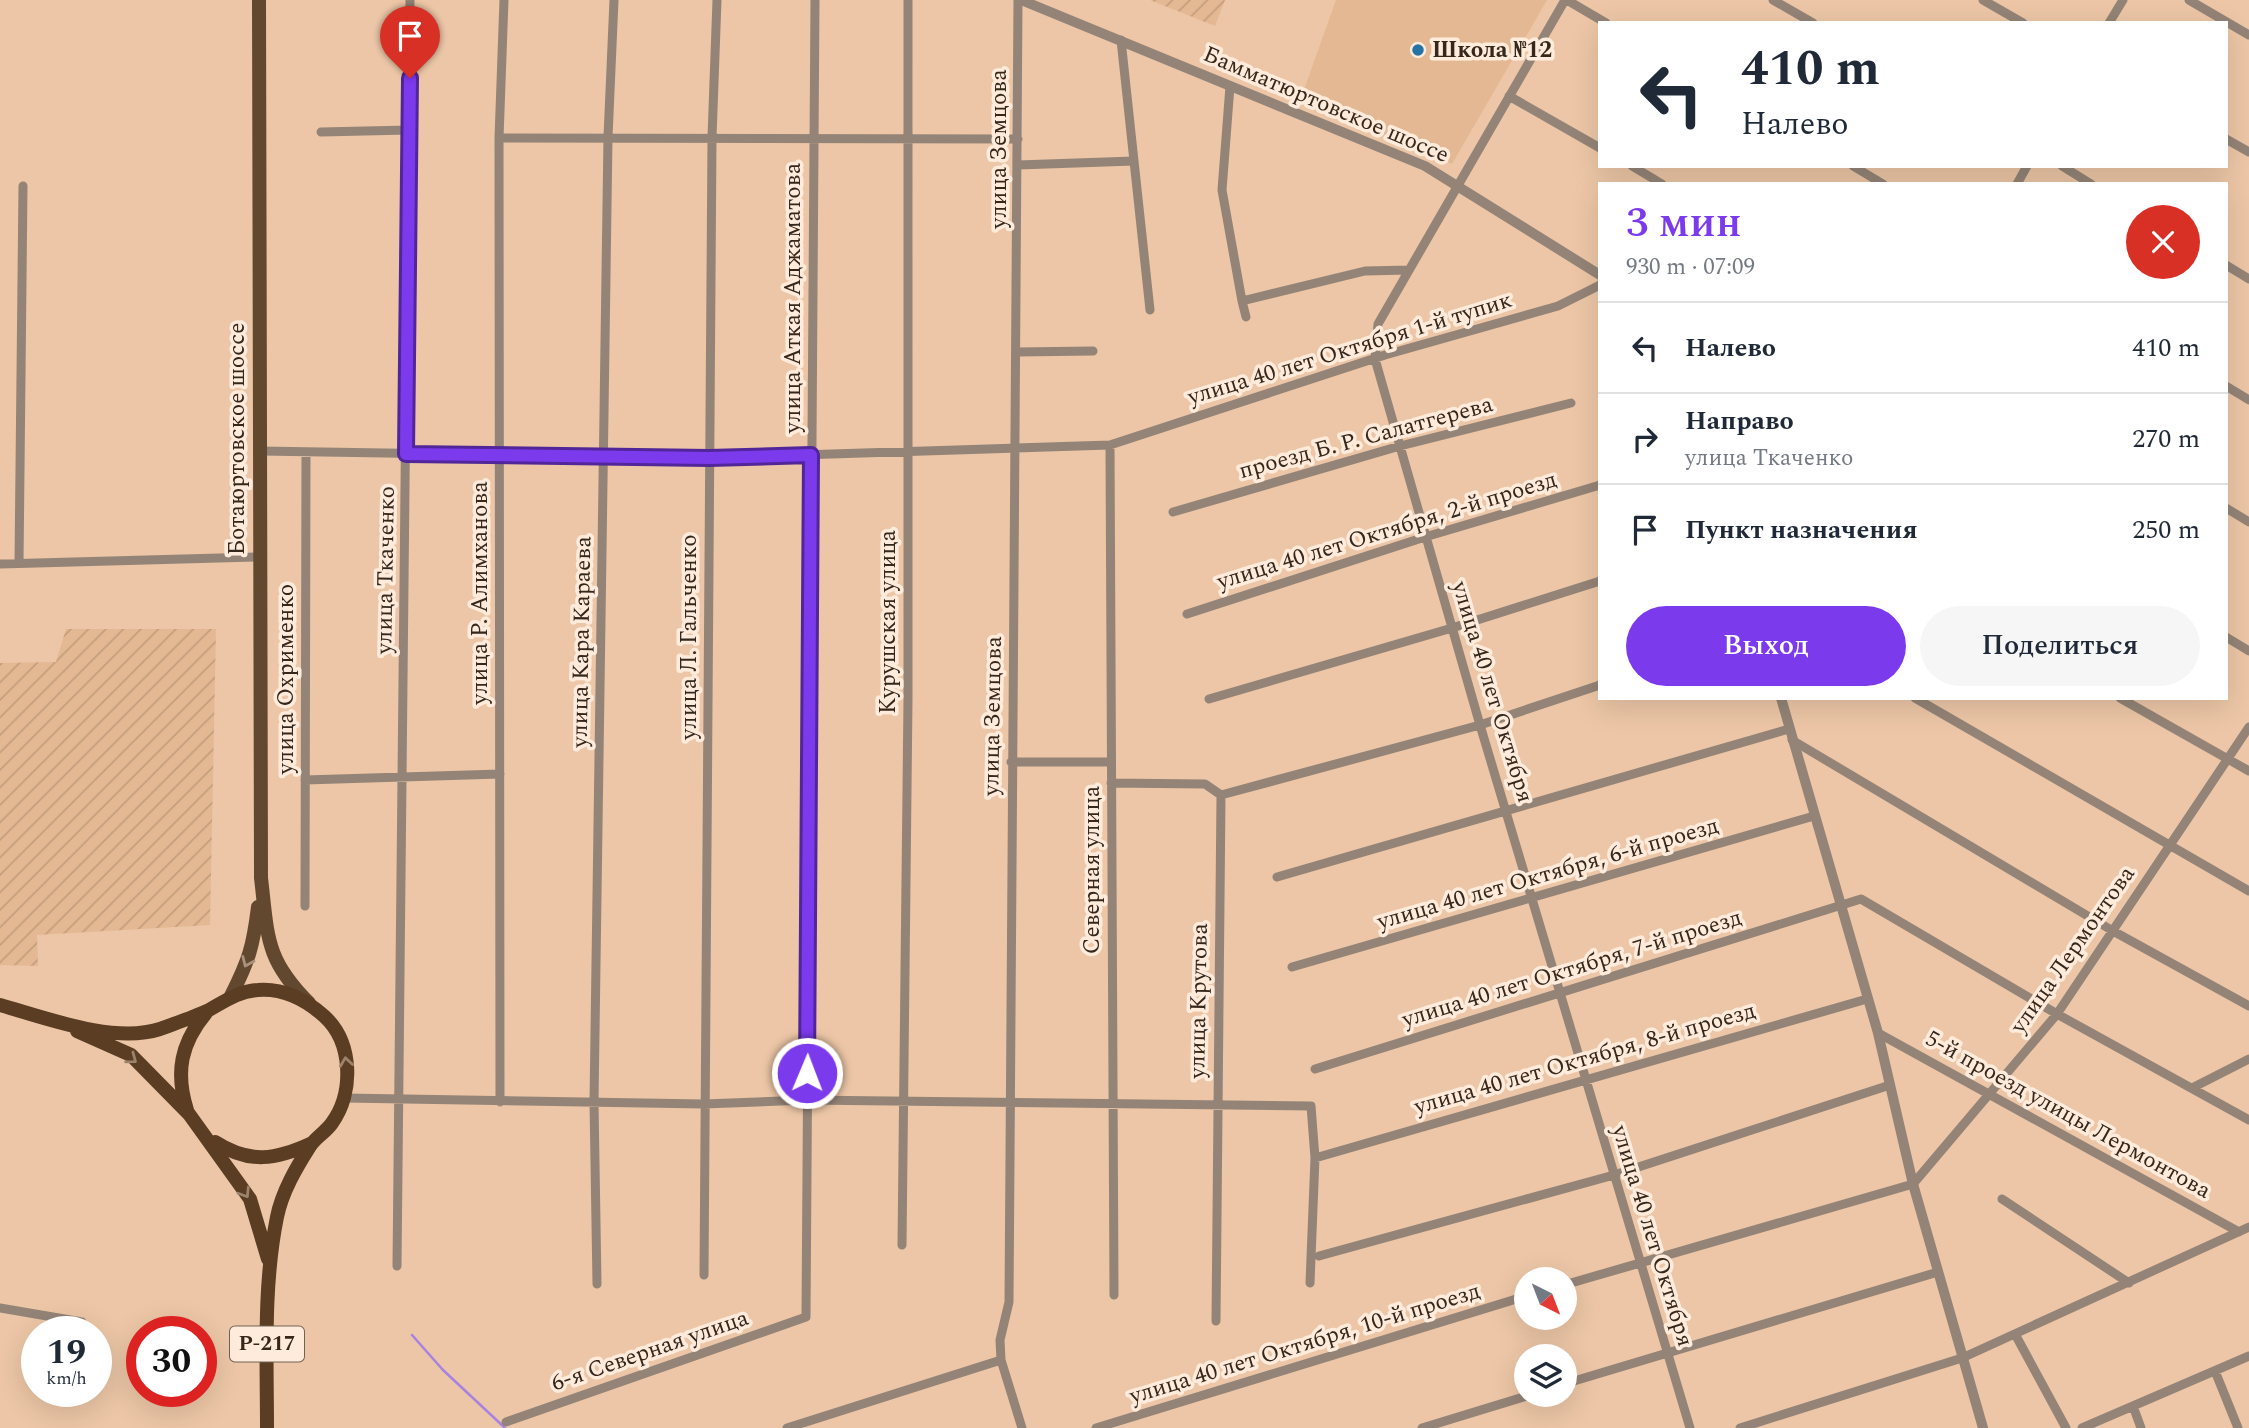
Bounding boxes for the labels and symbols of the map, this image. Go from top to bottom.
pin [380,6,440,78]
place label: Школа №12 [1432,33,1552,68]
street label: Бамматюртовское шоссе [1198,37,1454,173]
marker: Школа №12 [1410,42,1426,58]
street label: улица Земцова [982,69,1017,230]
street label: улица Аткая Аджаматова [776,163,811,434]
street label: улица 40 лет Октября 1-й тупик [1182,283,1517,415]
street label: Ботаюртовское шоссе [220,323,255,555]
street label: проезд Б. Р. Салатгерева [1235,387,1497,489]
street label: улица 40 лет Октября, 2-й проезд [1212,463,1561,600]
street label: улица Р. Алимханова [463,481,498,706]
street label: улица Ткаченко [367,486,405,655]
street label: Курушская улица [871,530,906,714]
street label: улица Л. Гальченко [672,534,707,741]
street label: улица Кара Караева [563,536,601,749]
street label: улица 40 лет Октября [1441,576,1542,807]
street label: улица Охрименко [269,584,304,775]
street label: улица Земцова [974,636,1012,797]
street label: Северная улица [1075,786,1110,954]
street label: улица 40 лет Октября, 6-й проезд [1372,808,1723,940]
street label: улица Лермонтова [2001,859,2144,1042]
street label: улица 40 лет Октября, 7-й проезд [1397,901,1746,1038]
street label: улица Крутова [1180,923,1218,1080]
one-way arrow [242,956,256,968]
street label: улица 40 лет Октября, 8-й проезд [1409,993,1760,1125]
street label: 5-й проезд улицы Лермонтова [1919,1022,2217,1208]
position arrow [770,1036,844,1110]
one-way arrow [124,1050,136,1063]
one-way arrow [339,1056,354,1068]
street label: улица 40 лет Октября [1601,1120,1702,1351]
one-way arrow [237,1185,250,1198]
north arrow [1514,1267,1577,1330]
street label: улица 40 лет Октября, 10-й проезд [1124,1274,1485,1414]
street label: 6-я Северная улица [547,1301,753,1401]
speed limit sign: 30 [126,1316,217,1407]
road number: Р-217 [230,1326,304,1362]

